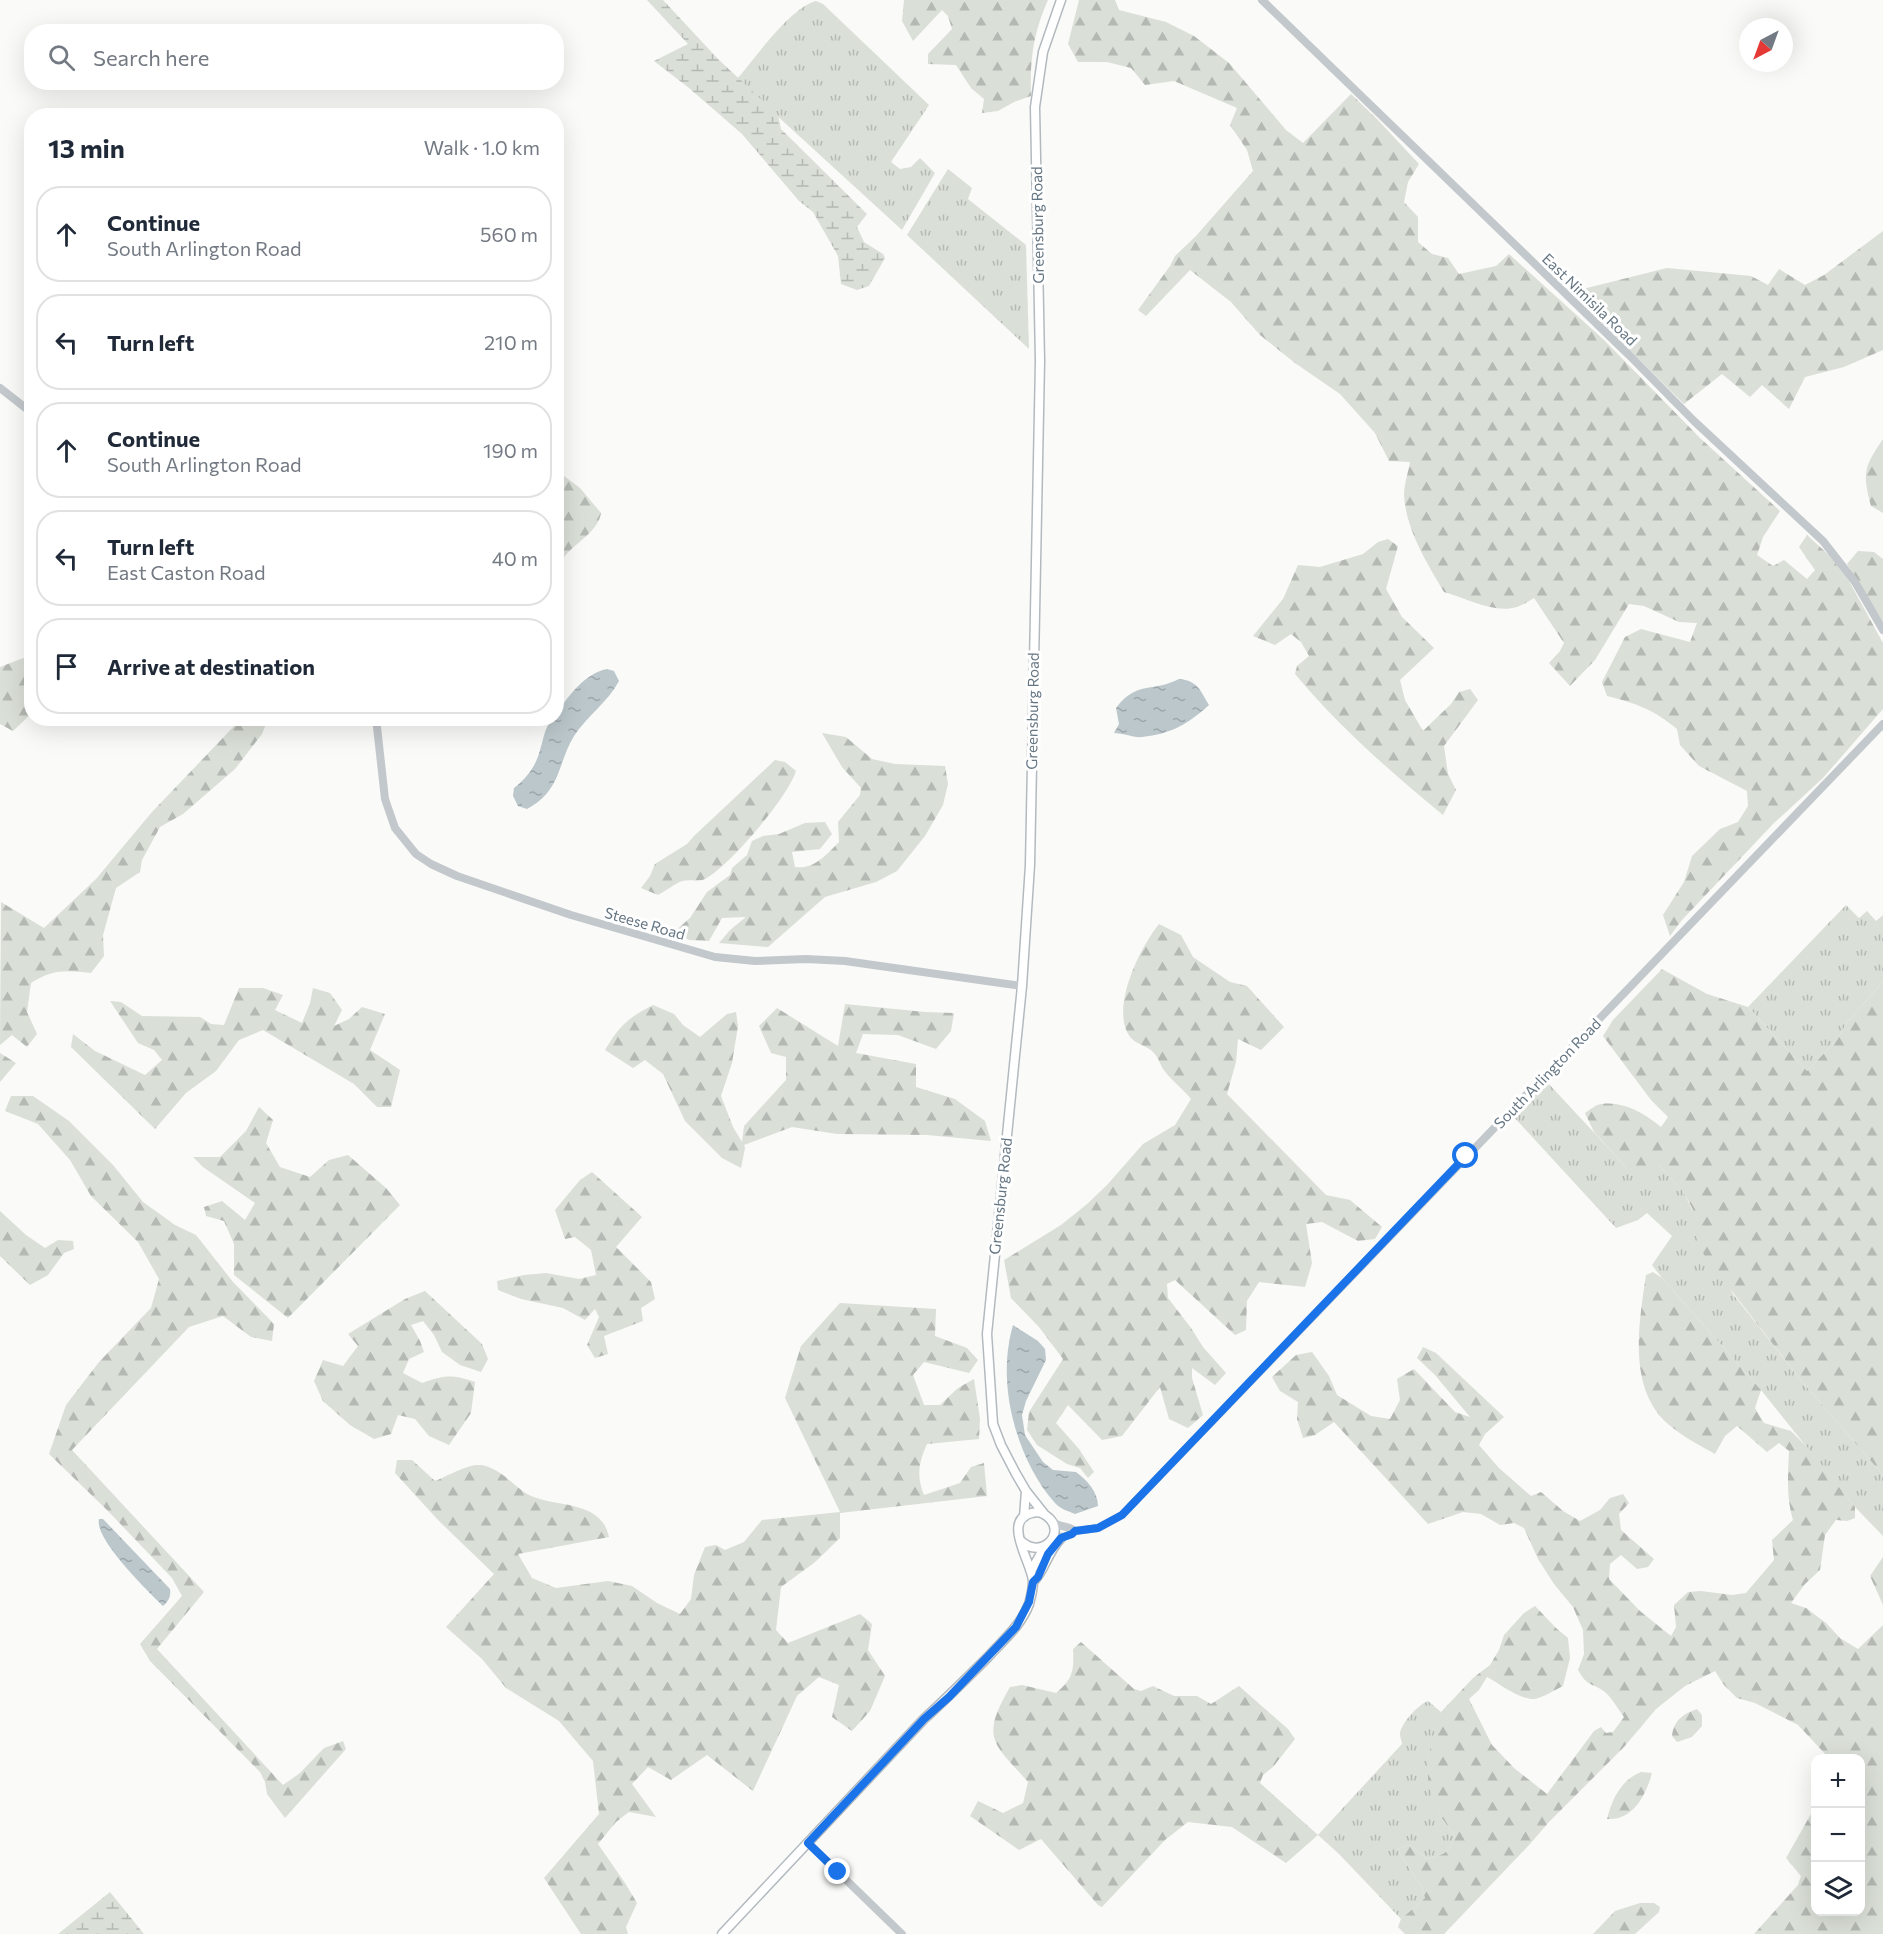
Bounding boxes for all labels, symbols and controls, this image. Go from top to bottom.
north arrow [1739,18,1793,72]
search box [24,24,564,90]
icon: search [45,41,78,74]
text: Search here [93,44,209,71]
text: 13 min [48,132,125,163]
text: Walk · 1.0 km [424,135,540,159]
street label: Greensburg Road [1027,166,1047,284]
text: Continue [107,209,200,236]
icon: ahead [50,218,83,251]
text: 560 m [480,222,538,246]
text: South Arlington Road [107,236,302,260]
street label: East Nimisila Road [1539,249,1641,349]
icon: left [50,326,83,359]
text: Turn left [107,329,194,356]
text: 210 m [484,330,538,354]
text: Continue [107,425,200,452]
icon: ahead [50,434,83,467]
text: 190 m [483,438,538,462]
text: South Arlington Road [107,452,302,476]
text: Turn left [107,533,194,560]
icon: left [50,542,83,575]
text: 40 m [492,546,538,570]
text: East Caston Road [107,560,266,584]
icon: arrive [50,650,83,683]
street label: Greensburg Road [1022,652,1042,770]
text: Arrive at destination [107,653,315,680]
street label: Steese Road [603,903,687,943]
street label: South Arlington Road [1490,1014,1604,1132]
street label: Greensburg Road [985,1137,1015,1255]
route start [1452,1142,1478,1168]
map controls [1811,1754,1865,1916]
button: + [1811,1754,1865,1808]
button: − [1811,1808,1865,1862]
route end [824,1858,850,1884]
button: layers [1811,1862,1865,1916]

